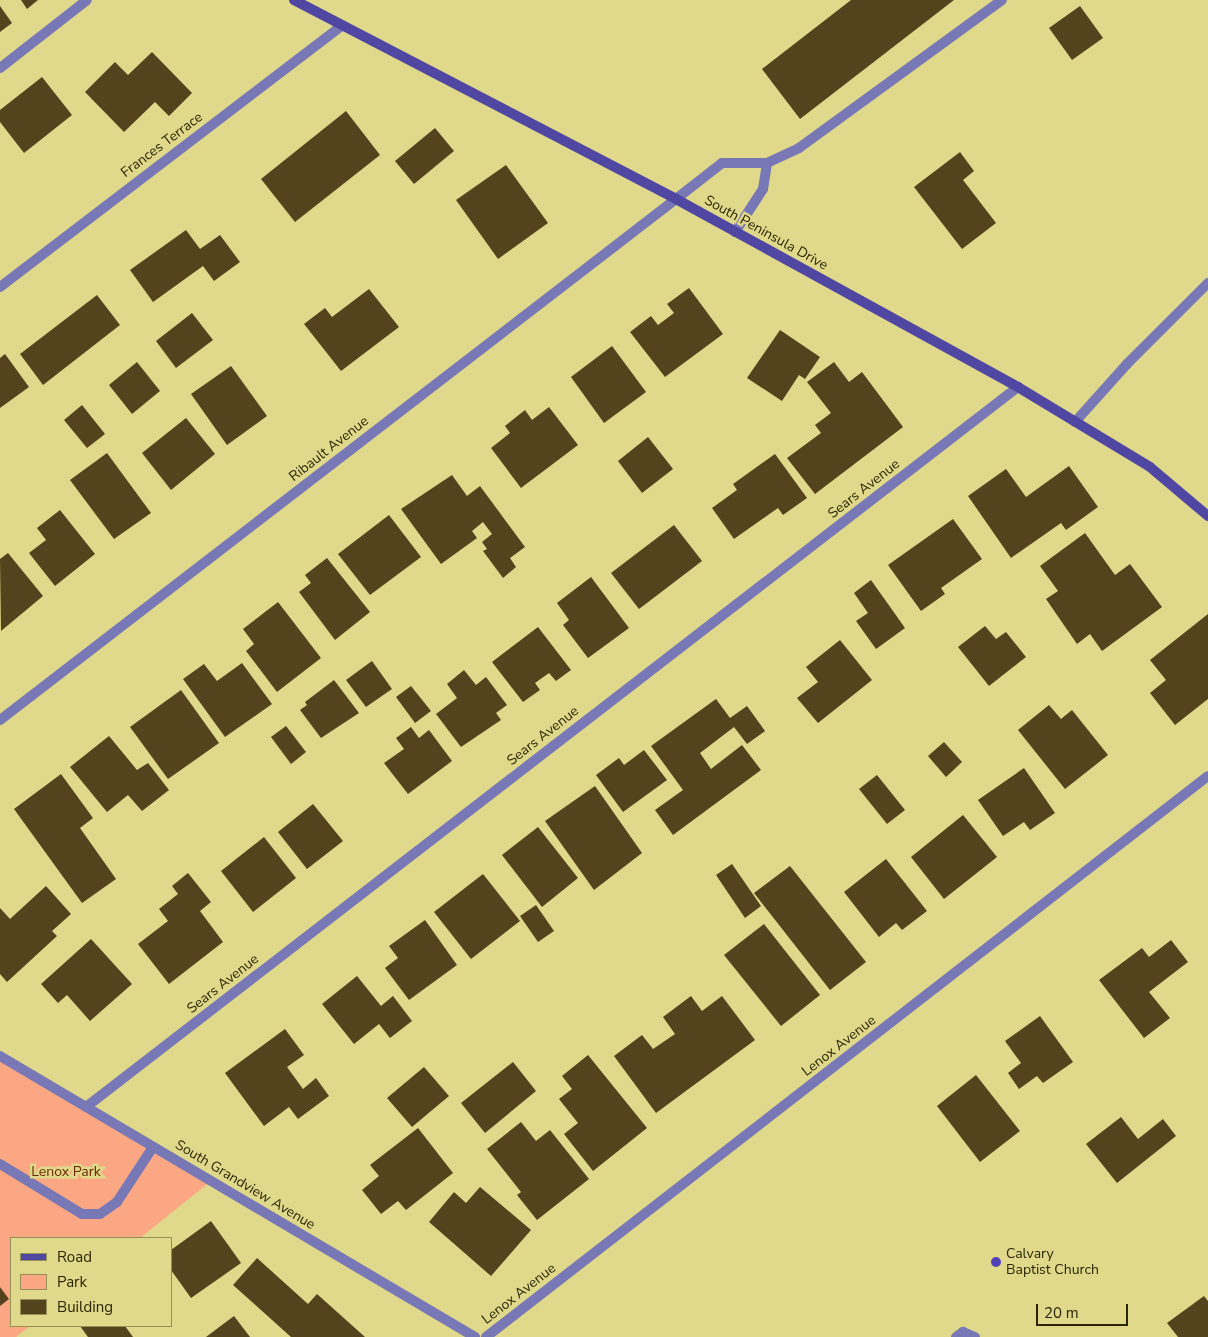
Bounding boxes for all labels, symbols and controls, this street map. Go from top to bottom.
street label: Frances Terrace [118,109,206,181]
street label: South Peninsula Drive [701,192,831,274]
street label: Ribault Avenue [286,413,372,485]
street label: Sears Avenue [825,456,903,522]
street label: Sears Avenue [504,703,582,769]
street label: Sears Avenue [184,951,262,1017]
street label: Lenox Avenue [799,1012,879,1080]
street label: South Grandview Avenue [172,1137,318,1233]
park label: Lenox Park [31,1164,101,1180]
legend [10,1237,172,1327]
place label: Calvary Baptist Church [1006,1246,1099,1278]
text: Road [57,1247,92,1267]
marker: Calvary Baptist Church [990,1256,1002,1268]
street label: Lenox Avenue [479,1260,559,1328]
text: Park [57,1272,87,1292]
scale bar [1038,1294,1130,1326]
text: Building [57,1297,113,1317]
text: 20 m [1044,1303,1079,1323]

